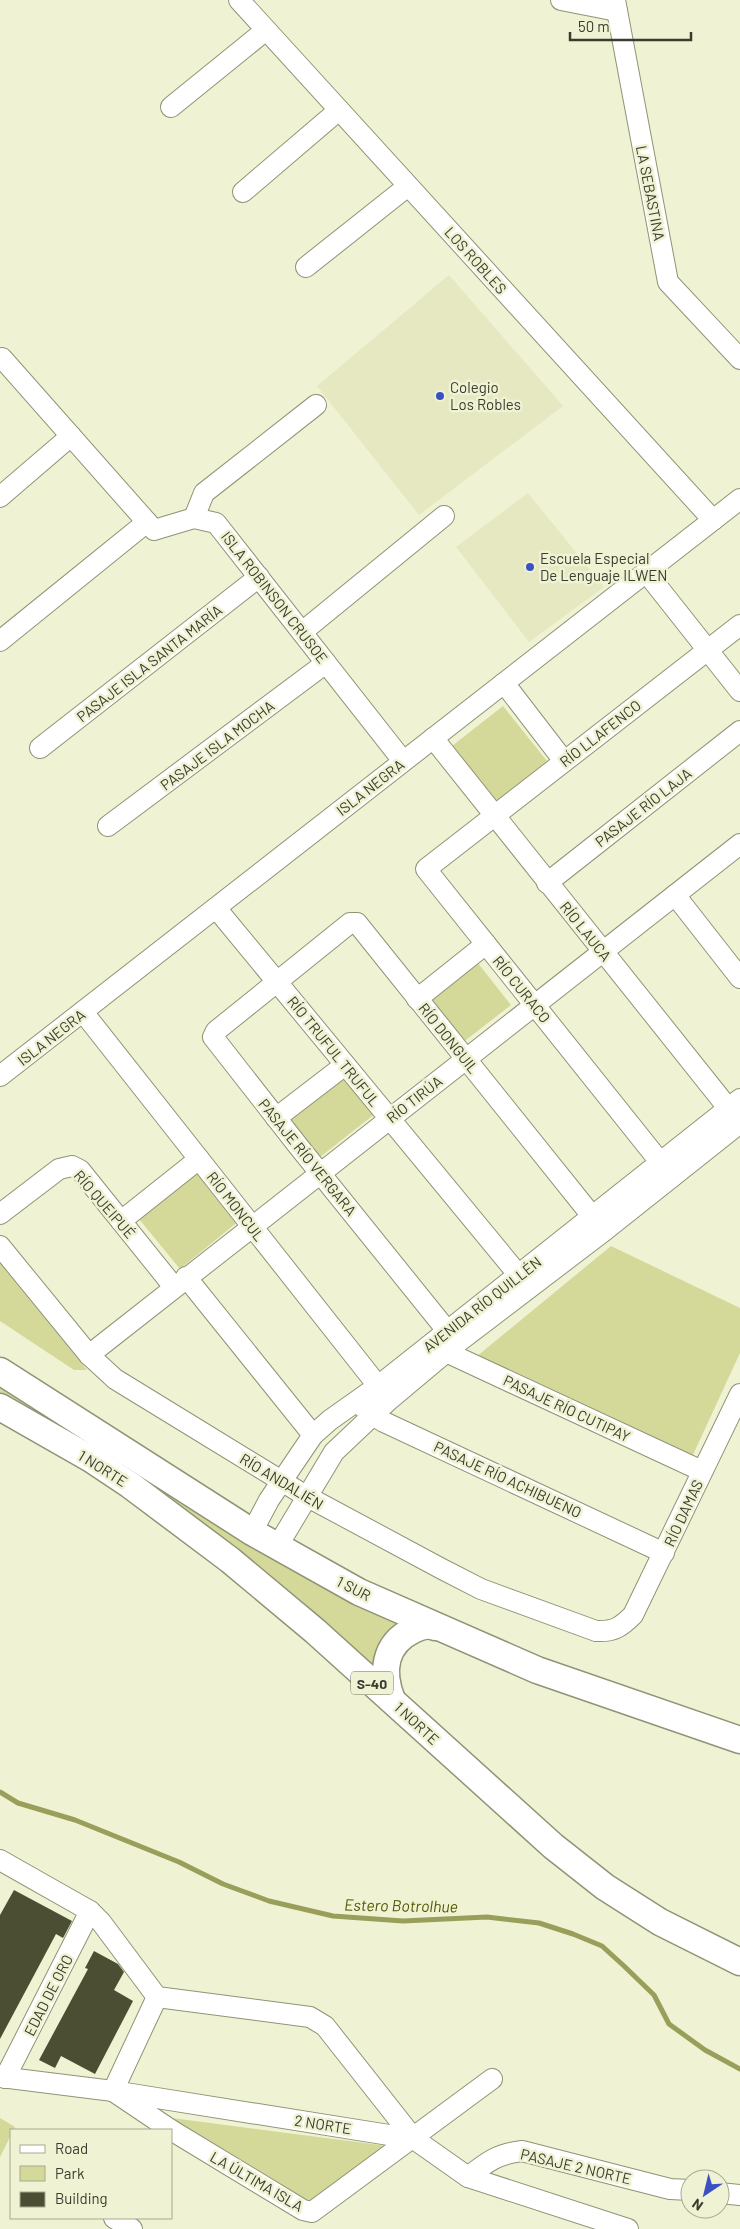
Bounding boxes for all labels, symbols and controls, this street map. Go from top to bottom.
scale bar [570,10,691,42]
text: 50 m [578,17,610,35]
street label: LA SEBASTINA [633,144,669,242]
street label: LOS ROBLES [441,223,511,297]
place label: Colegio Los Robles [450,378,521,413]
marker: Colegio Los Robles [434,390,446,402]
street label: ISLA ROBINSON CRUSOE [218,528,332,666]
place label: Escuela Especial De Lenguaje ILWEN [540,549,667,584]
marker: Escuela Especial De Lenguaje ILWEN [524,561,536,573]
street label: PASAJE ISLA SANTA MARÍA [73,601,225,725]
street label: PASAJE ISLA MOCHA [156,696,278,794]
street label: RÍO LLAFENCO [556,696,644,770]
street label: ISLA NEGRA [333,755,407,819]
street label: PASAJE RÍO LAJA [591,764,695,850]
street label: RÍO LAUCA [557,898,615,964]
street label: RÍO CURACO [489,952,555,1026]
street label: RÍO TRUFUL TRUFUL [284,992,384,1110]
street label: RÍO DONGUIL [415,999,483,1077]
street label: ISLA NEGRA [14,1005,88,1069]
street label: RÍO TIRÚA [383,1072,445,1126]
street label: PASAJE RÍO VERGARA [255,1095,361,1219]
street label: RÍO QUEIPUÉ [71,1166,139,1242]
street label: RÍO MONCUL [203,1168,269,1244]
street label: AVENIDA RÍO QUILLÉN [419,1252,545,1356]
street label: PASAJE RÍO CUTIPAY [501,1371,633,1445]
street label: PASAJE RÍO ACHIBUENO [431,1437,585,1521]
street label: 1 NORTE [75,1446,131,1490]
street label: RÍO ANDALIÉN [237,1449,327,1513]
street label: RÍO DAMAS [660,1477,706,1549]
street label: 1 SUR [334,1572,374,1604]
road number: S-40 [351,1672,393,1695]
street label: 1 NORTE [391,1698,443,1748]
water label: Estero Botrolhue [344,1895,458,1915]
street label: EDAD DE ORO [20,1951,76,2039]
street label: 2 NORTE [293,2111,353,2137]
legend [10,2129,172,2219]
text: Road [55,2139,88,2157]
street label: PASAJE 2 NORTE [519,2144,633,2188]
street label: LA ÚLTIMA ISLA [207,2147,307,2215]
text: Park [55,2164,85,2182]
north arrow [680,2169,730,2219]
text: Building [55,2189,108,2207]
text: N [689,2195,706,2215]

